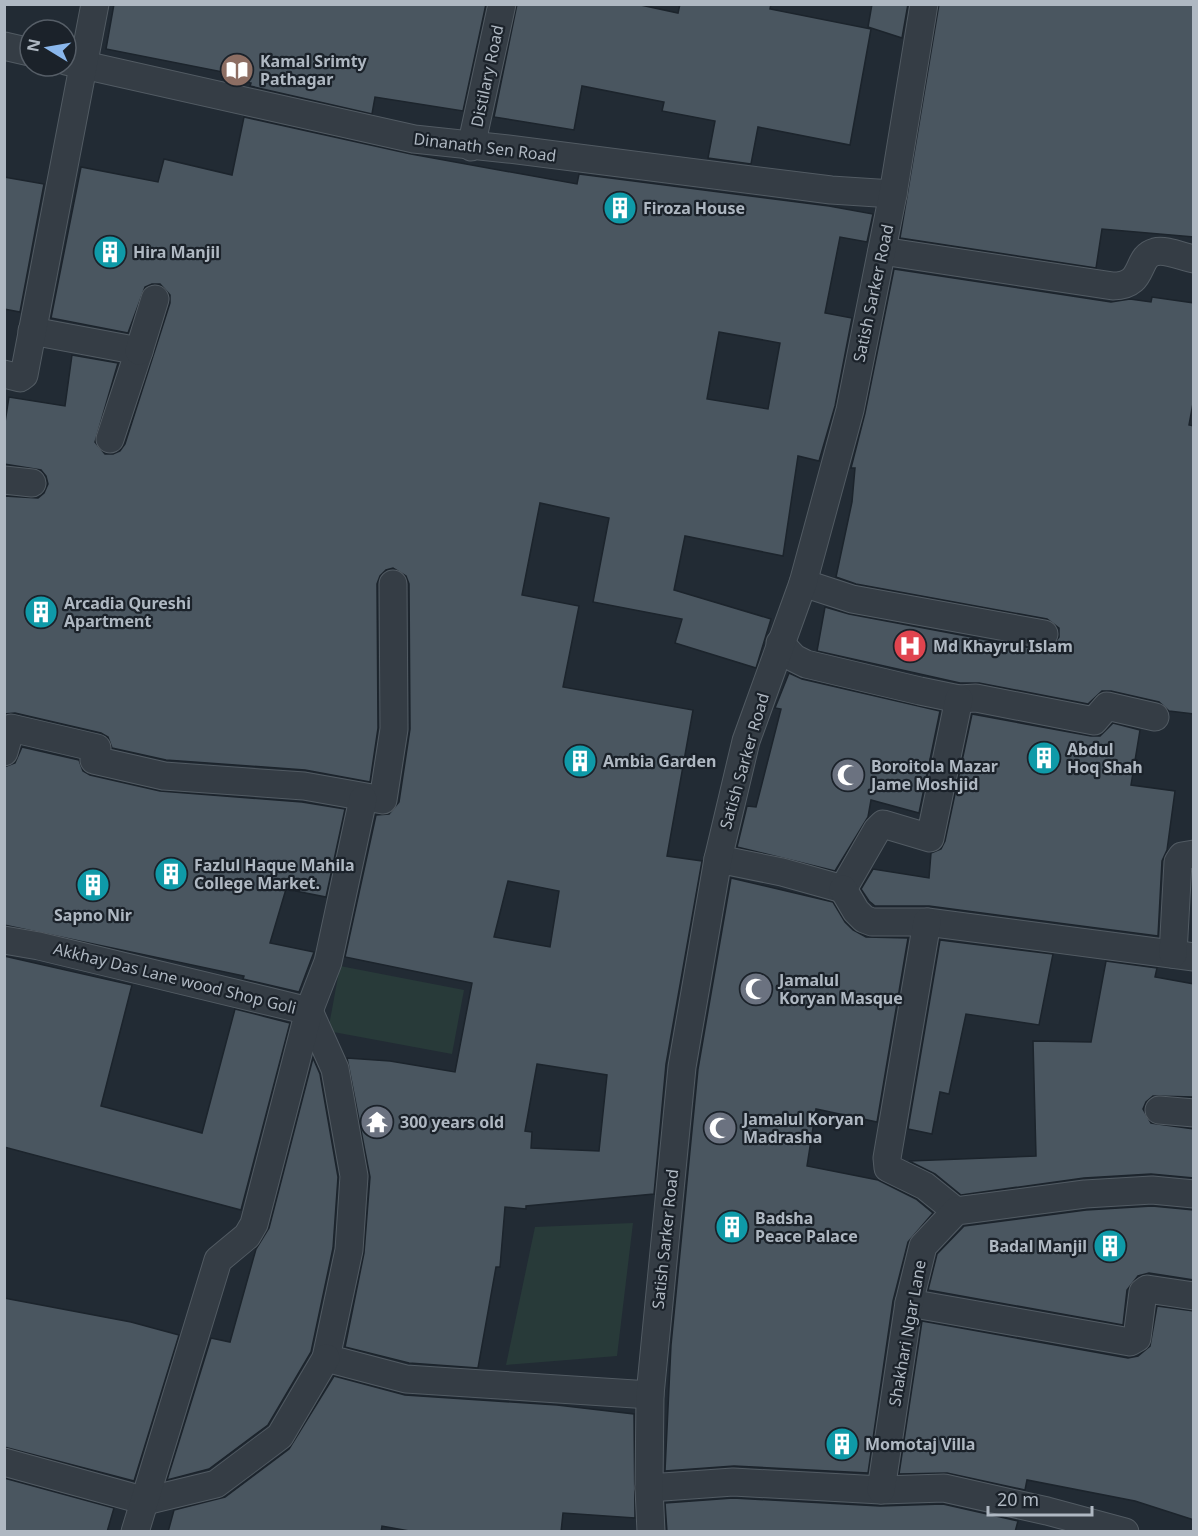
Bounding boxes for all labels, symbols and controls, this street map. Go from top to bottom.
north arrow [18,18,78,78]
street label: Distilary Road [465,23,509,129]
text: N [21,37,45,54]
place label: Kamal Srimty Pathagar [260,50,368,90]
library icon: Kamal Srimty Pathagar [219,52,255,88]
street label: Dinanath Sen Road [412,127,558,167]
building icon: Firoza House [602,190,638,226]
place label: Firoza House [643,197,745,219]
street label: Satish Sarker Road [848,222,898,364]
building icon: Hira Manjil [92,234,128,270]
place label: Hira Manjil [133,241,220,263]
place label: Arcadia Qureshi Apartment [64,592,191,632]
building icon: Arcadia Qureshi Apartment [23,594,59,630]
hospital icon: Md Khayrul Islam [892,628,928,664]
place label: Md Khayrul Islam [933,635,1073,657]
street label: Satish Sarker Road [714,690,774,832]
place label: Abdul Hoq Shah [1067,738,1143,778]
building icon: Abdul Hoq Shah [1026,740,1062,776]
building icon: Ambia Garden [562,743,598,779]
place label: Ambia Garden [603,750,716,772]
place label: Boroitola Mazar Jame Moshjid [869,755,998,795]
mosque icon: Boroitola Mazar Jame Moshjid [830,757,866,793]
place label: Fazlul Haque Mahila College Market. [194,854,355,894]
building icon: Fazlul Haque Mahila College Market. [153,856,189,892]
building icon: Sapno Nir [75,867,111,903]
place label: Sapno Nir [54,904,132,926]
street label: Akkhay Das Lane wood Shop Goli [51,937,299,1019]
place label: Jamalul Koryan Masque [777,969,903,1009]
mosque icon: Jamalul Koryan Masque [738,971,774,1007]
temple icon: 300 years old [359,1104,395,1140]
place label: Jamalul Koryan Madrasha [741,1108,864,1148]
mosque icon: Jamalul Koryan Madrasha [702,1110,738,1146]
place label: 300 years old [400,1111,504,1133]
street label: Satish Sarker Road [647,1168,683,1310]
place label: Badsha Peace Palace [755,1207,858,1247]
building icon: Badsha Peace Palace [714,1209,750,1245]
building icon: Badal Manjil [1092,1228,1128,1264]
place label: Badal Manjil [989,1235,1087,1257]
street label: Shakhari Ngar Lane [883,1258,931,1408]
building icon: Momotaj Villa [824,1426,860,1462]
place label: Momotaj Villa [865,1433,975,1455]
scale bar [988,1479,1092,1517]
text: 20 m [997,1487,1039,1511]

